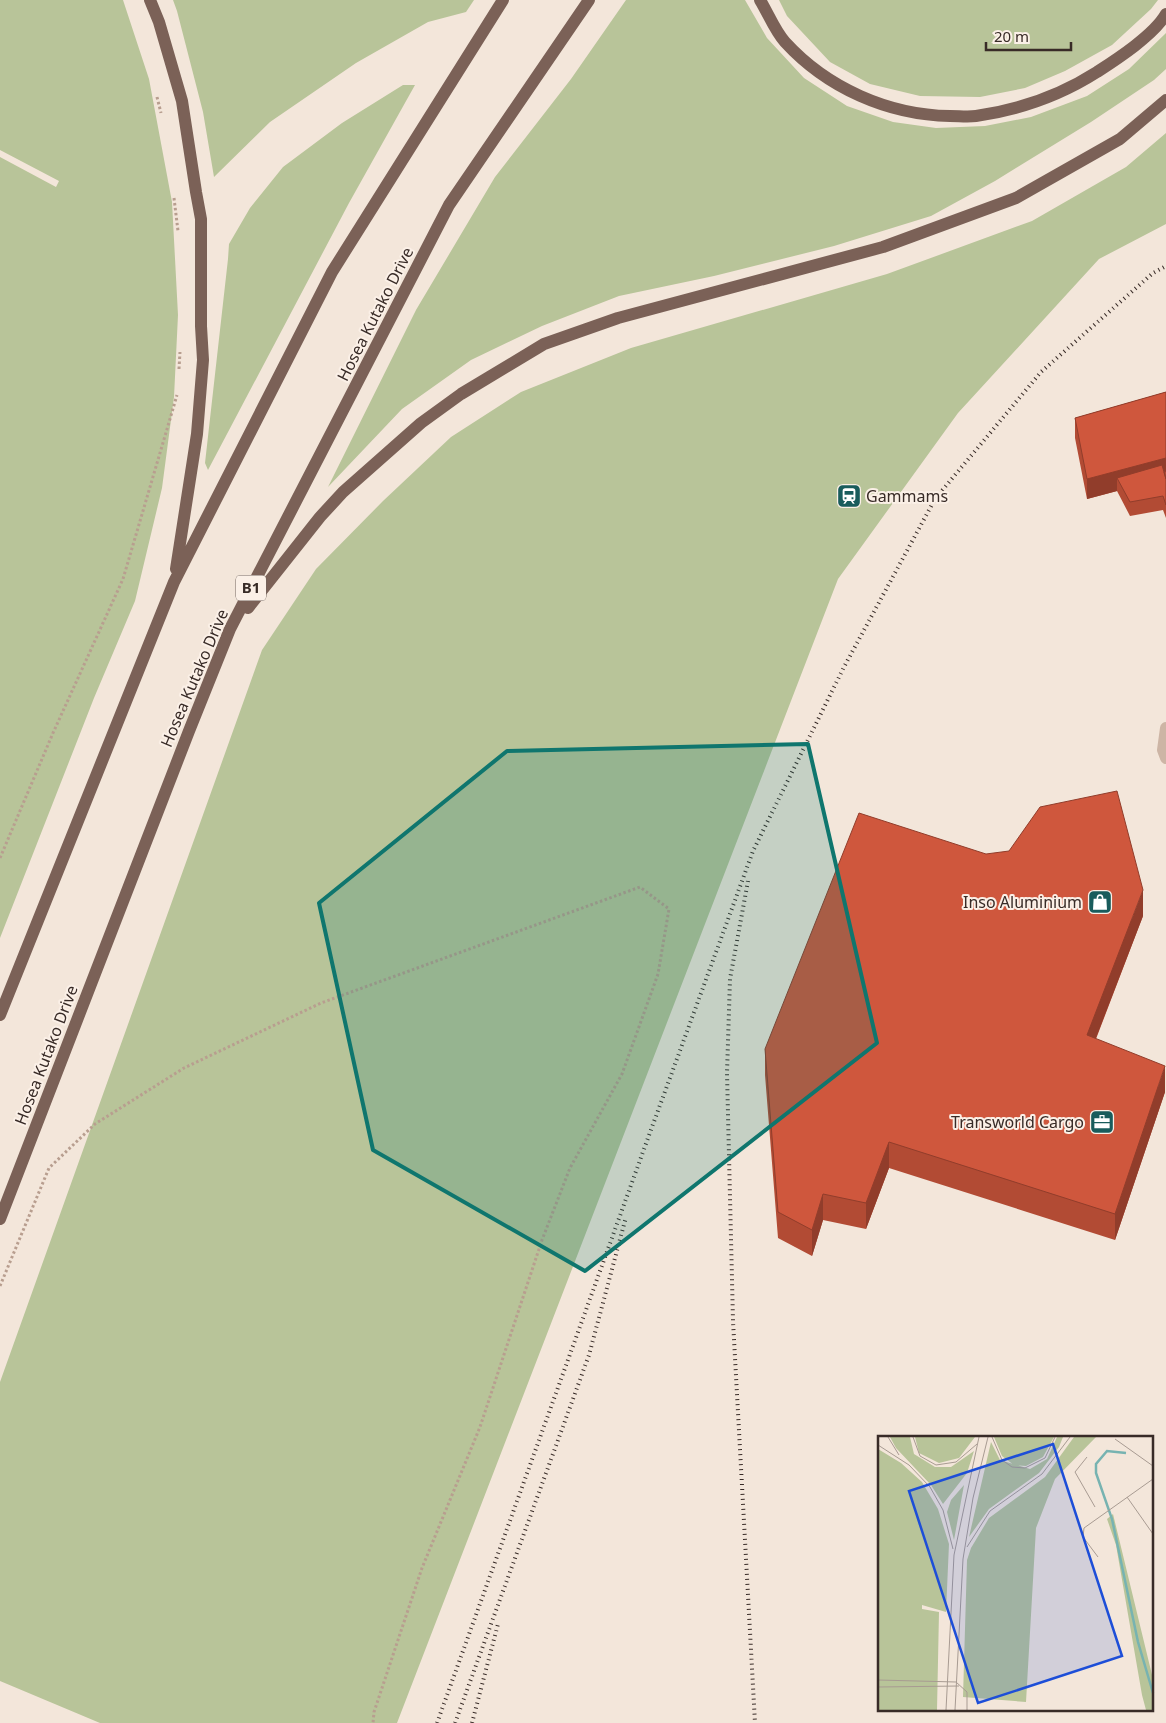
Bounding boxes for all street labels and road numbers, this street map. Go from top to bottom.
street label: Hosea Kutako Drive [332,243,418,385]
road number: B1 [236,576,266,600]
street label: Hosea Kutako Drive [155,606,233,750]
street label: Hosea Kutako Drive [9,982,83,1128]

